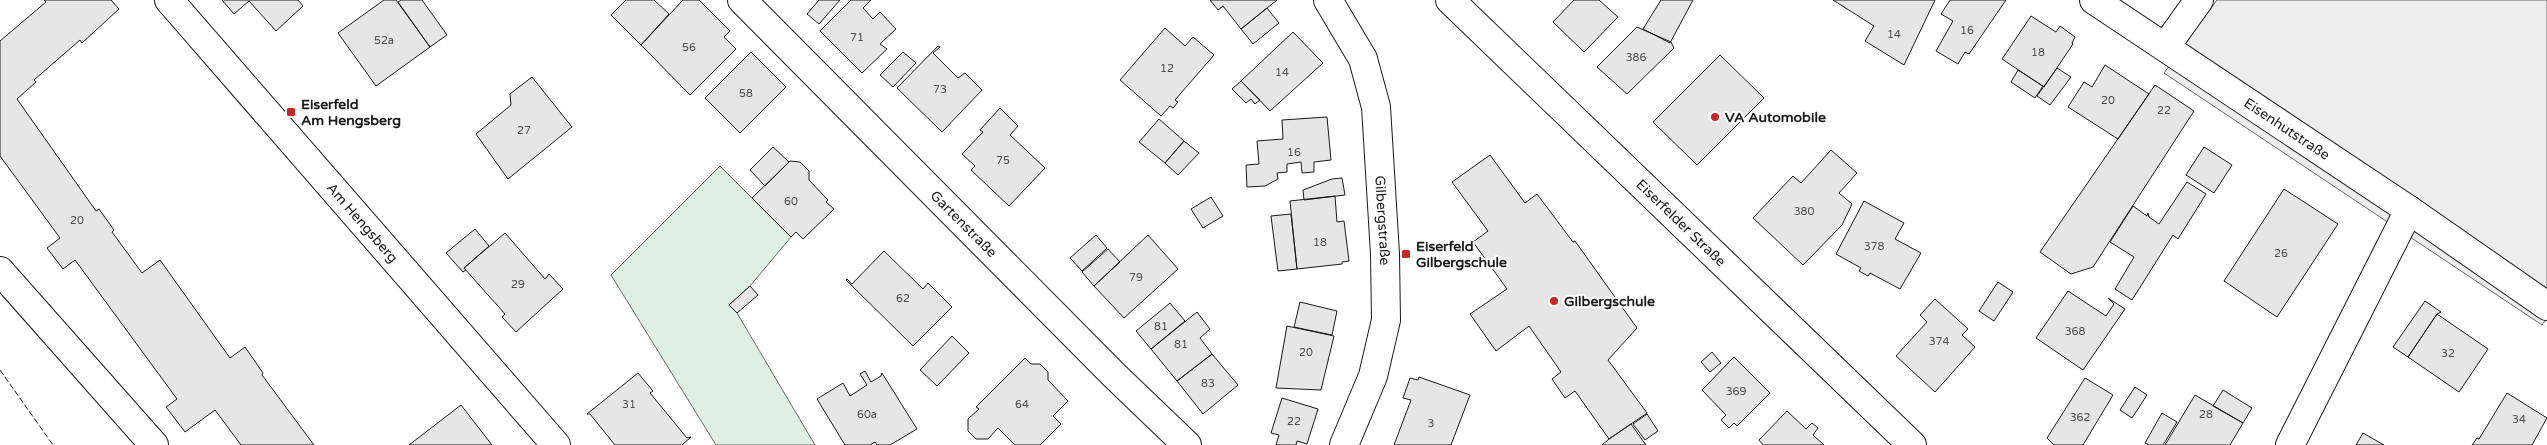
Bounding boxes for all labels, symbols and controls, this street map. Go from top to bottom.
house number: 16 [1960,24,1974,37]
house number: 14 [1887,28,1901,41]
house number: 71 [850,31,864,44]
house number: 52a [374,34,394,47]
house number: 56 [682,41,696,54]
house number: 18 [2031,46,2045,59]
house number: 386 [1626,51,1646,64]
house number: 12 [1160,62,1174,75]
house number: 14 [1275,66,1289,79]
house number: 73 [933,83,947,96]
house number: 58 [739,87,753,100]
house number: 20 [2101,94,2115,107]
street label: Eisenhutstraße [2241,94,2333,164]
place label: Eiserfeld Am Hengsberg [301,96,401,129]
house number: 22 [2157,104,2171,117]
marker: Eiserfeld Am Hengsberg [285,106,297,118]
place label: VA Automobile [1725,109,1826,126]
marker: VA Automobile [1709,111,1721,123]
house number: 27 [517,124,531,137]
house number: 16 [1287,146,1301,159]
house number: 75 [996,154,1010,167]
street label: Gilbergstraße [1371,175,1393,266]
street label: Eiserfelder Straße [1632,176,1729,270]
street label: Am Hengsberg [323,180,401,266]
street label: Gartenstraße [927,187,1000,261]
house number: 60 [784,195,798,208]
house number: 380 [1794,205,1814,218]
house number: 20 [70,214,84,227]
house number: 18 [1313,236,1327,249]
place label: Eiserfeld Gilbergschule [1416,238,1507,271]
house number: 378 [1864,240,1884,253]
house number: 26 [2274,247,2288,260]
marker: Eiserfeld Gilbergschule [1400,248,1412,260]
house number: 79 [1129,271,1143,284]
house number: 29 [511,278,525,291]
house number: 62 [896,292,910,305]
place label: Gilbergschule [1564,293,1655,310]
marker: Gilbergschule [1548,295,1560,307]
house number: 81 [1154,320,1168,333]
house number: 368 [2065,325,2085,338]
house number: 374 [1929,335,1949,348]
house number: 81 [1174,338,1188,351]
house number: 20 [1299,346,1313,359]
house number: 32 [2441,347,2455,360]
house number: 83 [1201,377,1215,390]
house number: 369 [1726,385,1746,398]
house number: 31 [622,398,636,411]
house number: 64 [1015,398,1029,411]
house number: 60a [857,408,877,421]
house number: 28 [2199,408,2213,421]
house number: 362 [2070,411,2090,424]
house number: 34 [2512,413,2526,426]
house number: 22 [1287,415,1301,428]
house number: 3 [1428,417,1435,430]

